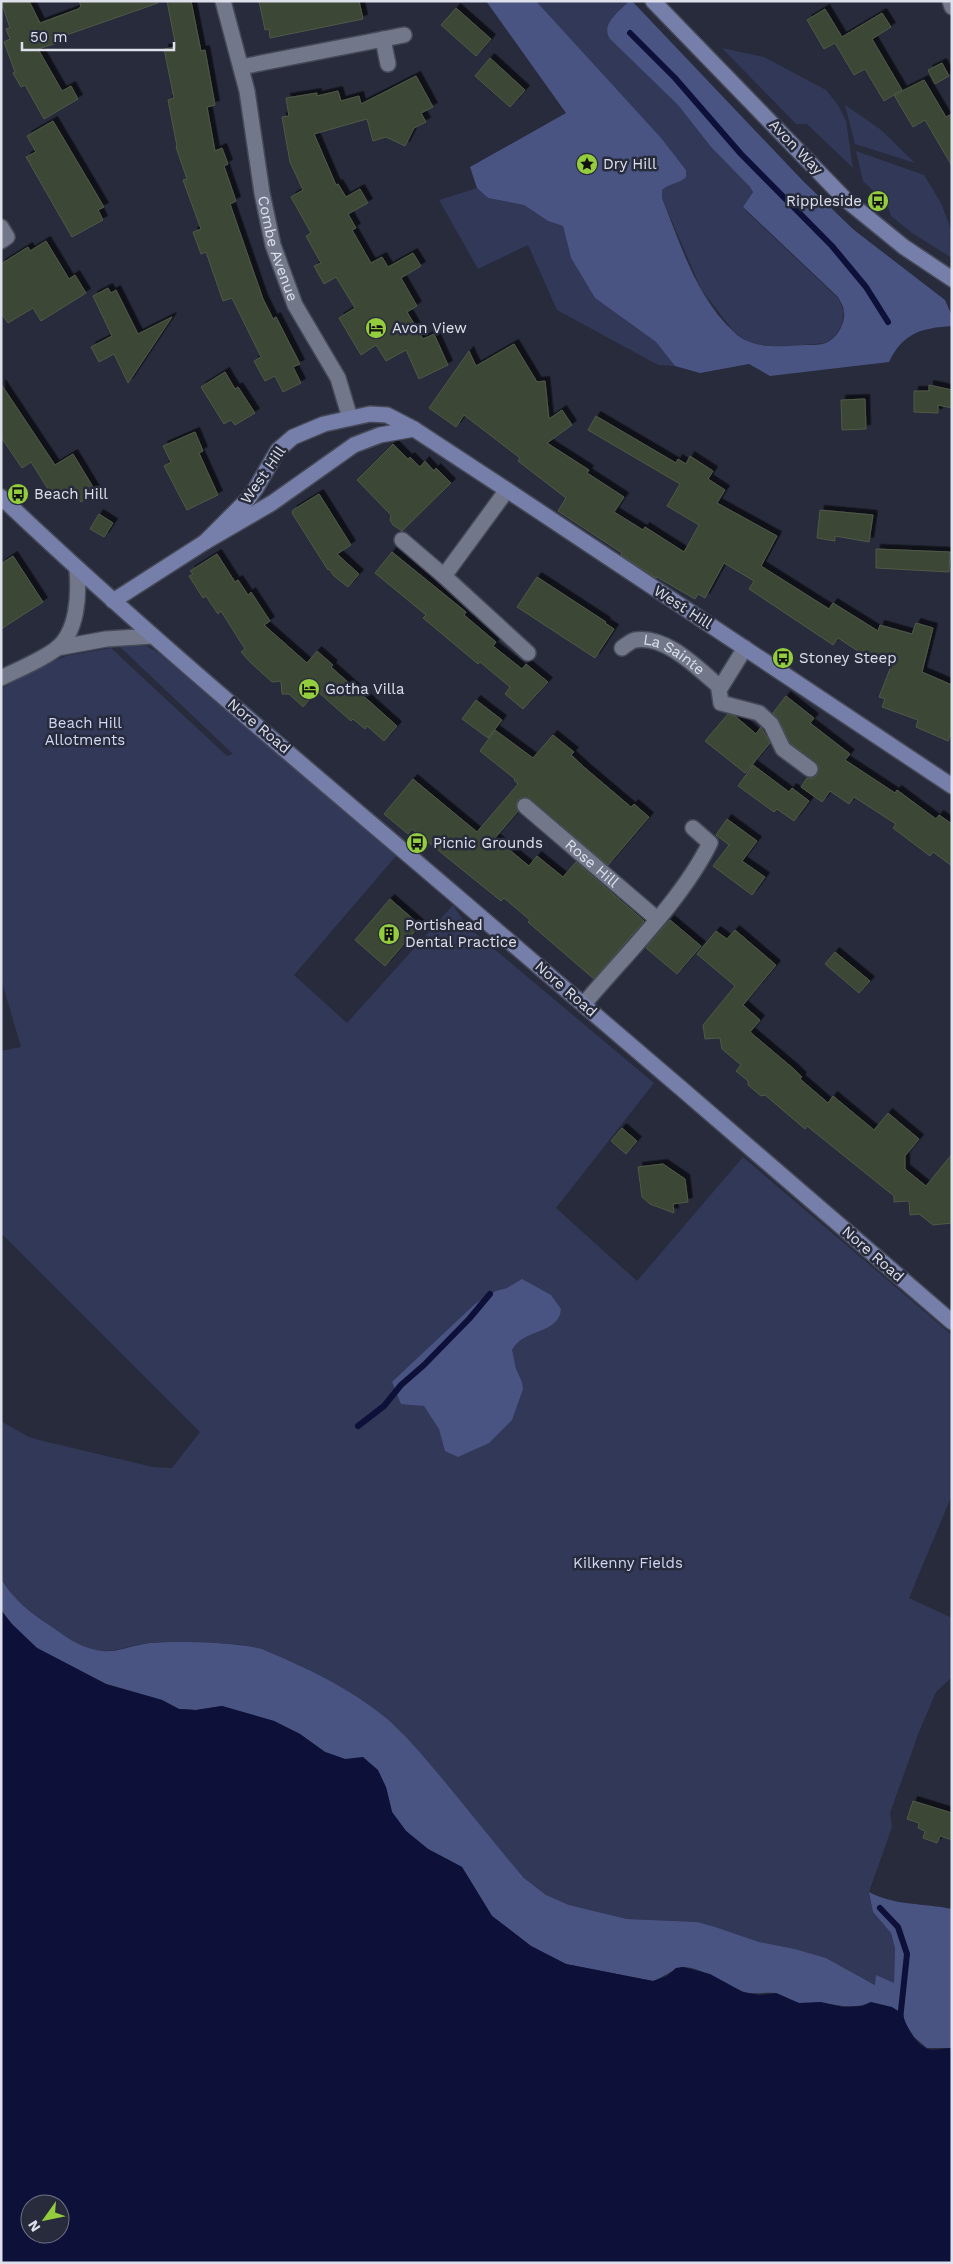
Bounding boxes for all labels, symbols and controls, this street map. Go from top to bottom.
scale bar [22,20,175,52]
text: 50 m [30,28,67,46]
street label: Avon Way [765,116,827,179]
place icon: Dry Hill [575,152,599,176]
place label: Dry Hill [603,155,657,173]
bus stop icon: Rippleside [866,189,890,213]
place label: Rippleside [786,192,862,210]
street label: Combe Avenue [254,194,302,304]
hotel icon: Avon View [364,316,388,340]
place label: Avon View [392,319,467,337]
street label: West Hill [237,442,290,507]
bus stop icon: Beach Hill [6,482,30,506]
place label: Beach Hill [34,485,108,503]
street label: West Hill [650,581,716,633]
street label: La Sainte [642,630,708,679]
bus stop icon: Stoney Steep [771,646,795,670]
place label: Stoney Steep [799,649,897,667]
hotel icon: Gotha Villa [297,677,321,701]
place label: Gotha Villa [325,680,405,698]
street label: Nore Road [224,695,294,757]
park label: Beach Hill Allotments [45,714,125,749]
bus stop icon: Picnic Grounds [405,831,429,855]
place label: Picnic Grounds [433,834,543,852]
street label: Rose Hill [561,835,623,891]
place label: Portishead Dental Practice [405,916,517,951]
building icon: Portishead Dental Practice [377,922,401,946]
street label: Nore Road [531,957,601,1021]
street label: Nore Road [838,1222,908,1286]
park label: Kilkenny Fields [573,1554,683,1572]
north arrow [20,2194,70,2244]
text: N [25,2217,44,2235]

